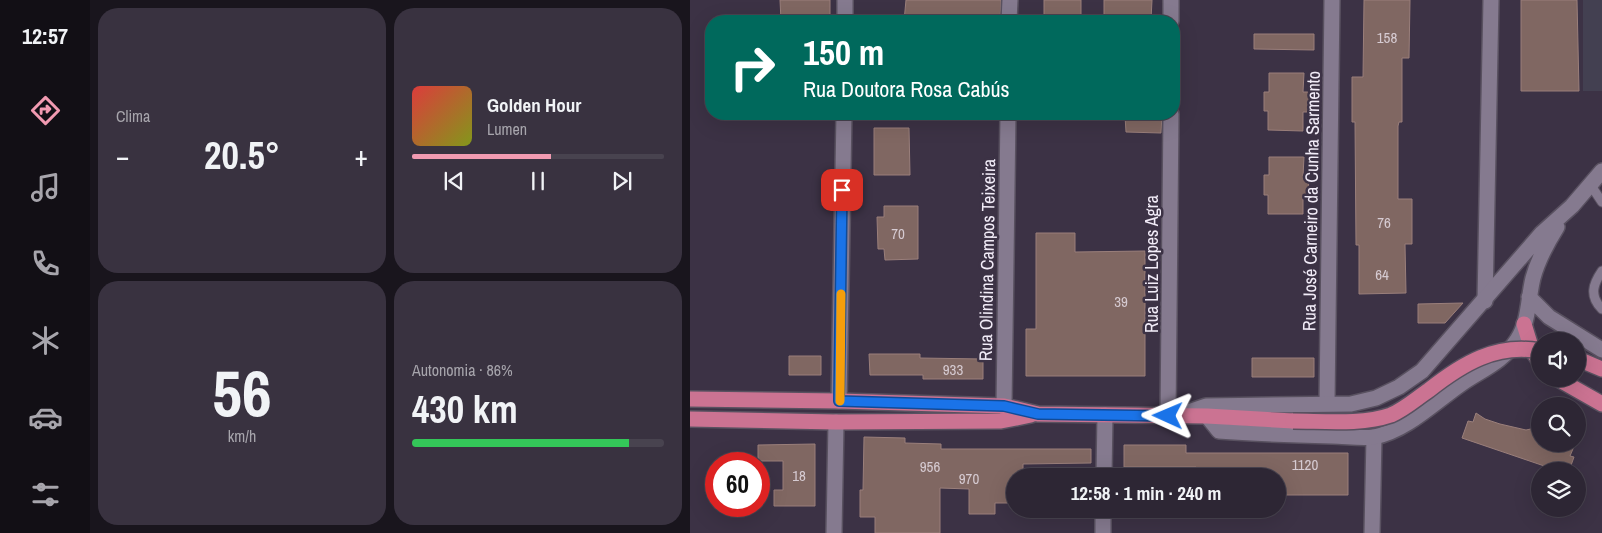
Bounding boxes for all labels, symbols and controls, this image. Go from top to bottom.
text: 12:57 [22,21,68,51]
house number: 158 [1377,27,1397,48]
text: 150 m [803,29,884,76]
icon: right [720,35,785,100]
street label: Rua José Carneiro da Cunha Sarmento [1296,71,1326,331]
text: Rua Doutora Rosa Cabús [803,74,1010,104]
text: Golden Hour [487,92,581,118]
icon: directions [28,93,63,128]
text: Clima [116,105,150,127]
text: Lumen [487,118,527,140]
text: 20.5° [204,130,280,181]
text: − [116,137,129,175]
text: + [355,137,368,175]
street label: Rua Olindina Campos Teixeira [973,159,1001,361]
icon: previous [440,167,468,195]
icon: pause [524,167,552,195]
icon: next [608,167,636,195]
pin [821,169,863,211]
icon: music [28,170,63,205]
icon: arrive [828,176,856,204]
street label: Rua Luiz Lopes Agra [1139,195,1164,333]
house number: 76 [1377,212,1391,233]
house number: 70 [891,223,905,244]
icon: phone [28,246,63,281]
house number: 64 [1375,264,1389,285]
house number: 39 [1114,291,1128,312]
icon: climate [28,323,63,358]
map controls [1531,332,1586,517]
button: sound [1531,332,1586,387]
text: 56 [212,349,272,436]
text: Autonomia · 86% [412,359,513,381]
house number: 933 [943,359,963,380]
text: 430 km [412,384,518,435]
position arrow [1141,389,1193,441]
button: search [1531,397,1586,452]
icon: car [28,400,63,435]
text: km/h [228,425,256,447]
speed limit sign: 60 [705,452,770,517]
house number: 1120 [1292,454,1318,475]
house number: 956 [920,456,940,477]
button: layers [1531,462,1586,517]
house number: 18 [792,465,806,486]
house number: 970 [959,468,979,489]
icon: filters [28,477,63,512]
text: 12:58 · 1 min · 240 m [1071,480,1221,506]

